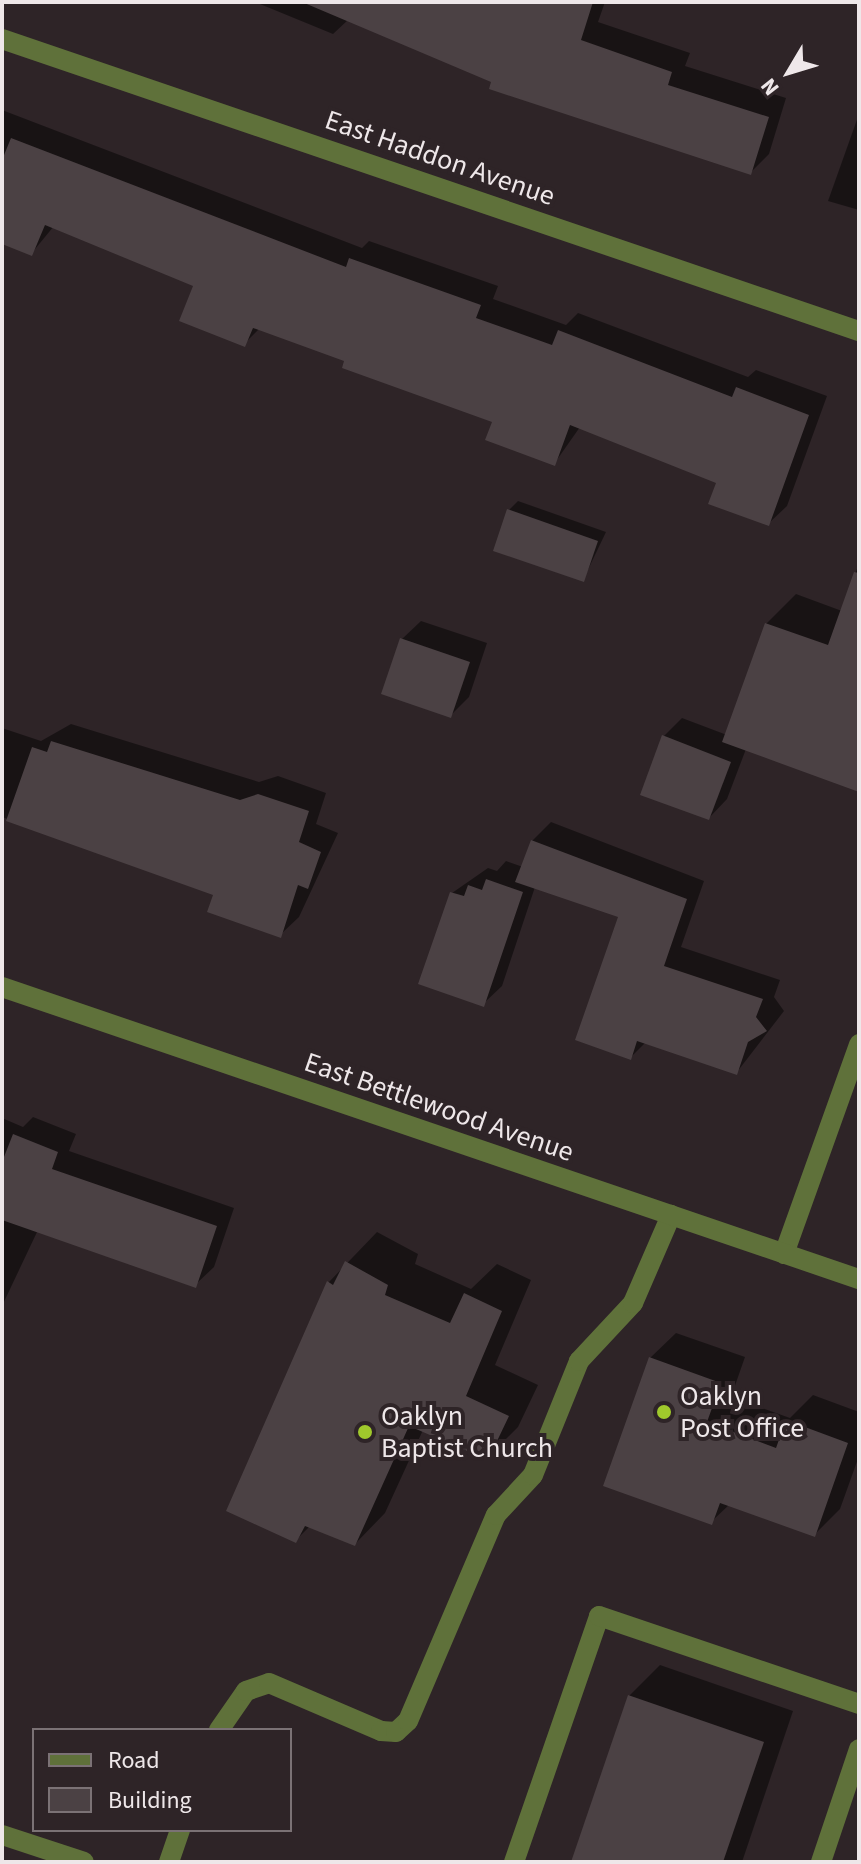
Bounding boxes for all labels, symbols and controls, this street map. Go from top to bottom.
north arrow [749,32,829,112]
text: N [753,71,787,102]
street label: East Haddon Avenue [321,103,559,213]
street label: East Bettlewood Avenue [300,1045,578,1169]
place label: Oaklyn Post Office [680,1379,804,1445]
place label: Oaklyn Baptist Church [381,1399,553,1465]
marker: Oaklyn Post Office [655,1403,673,1421]
marker: Oaklyn Baptist Church [356,1423,374,1441]
legend [32,1728,292,1832]
text: Road [108,1743,160,1778]
text: Building [108,1783,192,1818]

